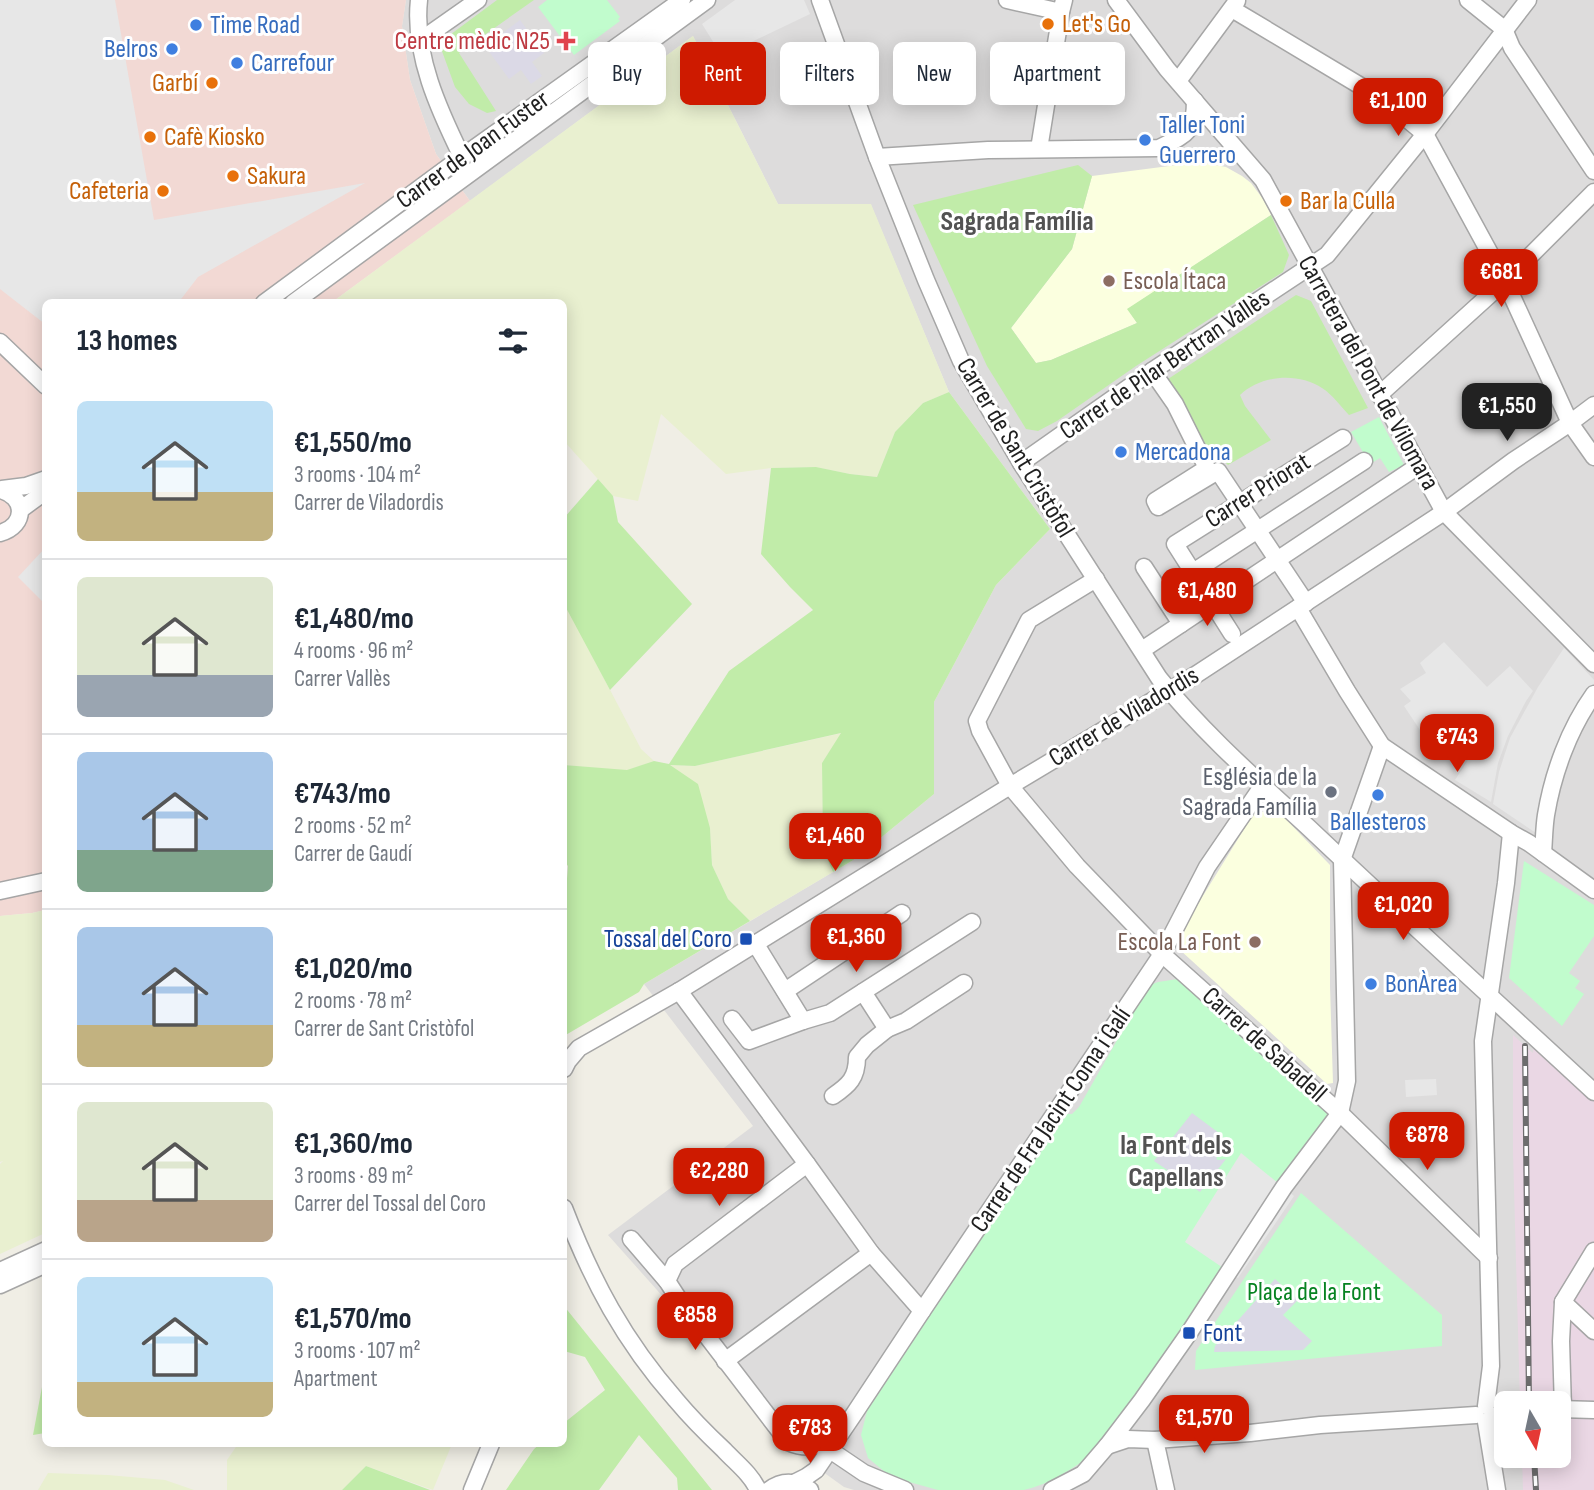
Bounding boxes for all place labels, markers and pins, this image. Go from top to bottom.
place label: Let's Go [1062,9,1131,40]
place label: Time Road [210,10,300,41]
marker: Let's Go [1040,16,1056,32]
marker: Time Road [188,17,204,33]
place label: Centre mèdic N25 [395,26,550,57]
marker: Centre mèdic N25 [556,31,576,51]
place label: Belros [104,34,158,65]
marker: Belros [164,41,180,57]
place label: Carrefour [251,48,335,79]
marker: Carrefour [229,55,245,71]
place label: Garbí [152,68,198,99]
marker: Garbí [204,75,220,91]
pin: €1,100 [1341,78,1455,138]
place label: Taller Toni Guerrero [1159,110,1245,171]
place label: Cafè Kiosko [164,122,265,153]
marker: Cafè Kiosko [142,129,158,145]
marker: Taller Toni Guerrero [1137,132,1153,148]
place label: Sakura [247,161,306,192]
marker: Sakura [225,168,241,184]
place label: Cafeteria [69,176,149,207]
marker: Cafeteria [155,183,171,199]
place label: Bar la Culla [1300,186,1395,217]
marker: Bar la Culla [1278,193,1294,209]
pin: €681 [1460,250,1542,309]
place label: Escola Ítaca [1123,266,1226,297]
marker: Escola Ítaca [1101,273,1117,289]
pin: €1,550 [1450,384,1564,443]
place label: Mercadona [1135,437,1231,468]
marker: Mercadona [1113,444,1129,460]
pin: €1,480 [1150,568,1264,628]
pin: €743 [1416,714,1498,774]
place label: Església de la Sagrada Família [1182,762,1317,823]
marker: Església de la Sagrada Família [1323,784,1339,800]
marker: Ballesteros [1370,787,1386,803]
place label: Ballesteros [1330,807,1426,838]
pin: €1,460 [778,814,892,873]
pin: €1,020 [1346,883,1460,942]
pin: €1,360 [799,914,913,974]
place label: Tossal del Coro [604,924,732,955]
place label: Escola La Font [1118,927,1241,958]
marker: Tossal del Coro [738,931,754,947]
marker: Escola La Font [1247,934,1263,950]
place label: BonÀrea [1385,969,1458,1000]
marker: BonÀrea [1363,976,1379,992]
pin: €878 [1386,1112,1468,1172]
pin: €2,280 [662,1148,776,1208]
pin: €858 [654,1292,736,1352]
place label: Font [1203,1318,1243,1349]
marker: Font [1181,1325,1197,1341]
pin: €1,570 [1147,1396,1261,1455]
pin: €783 [769,1406,851,1465]

